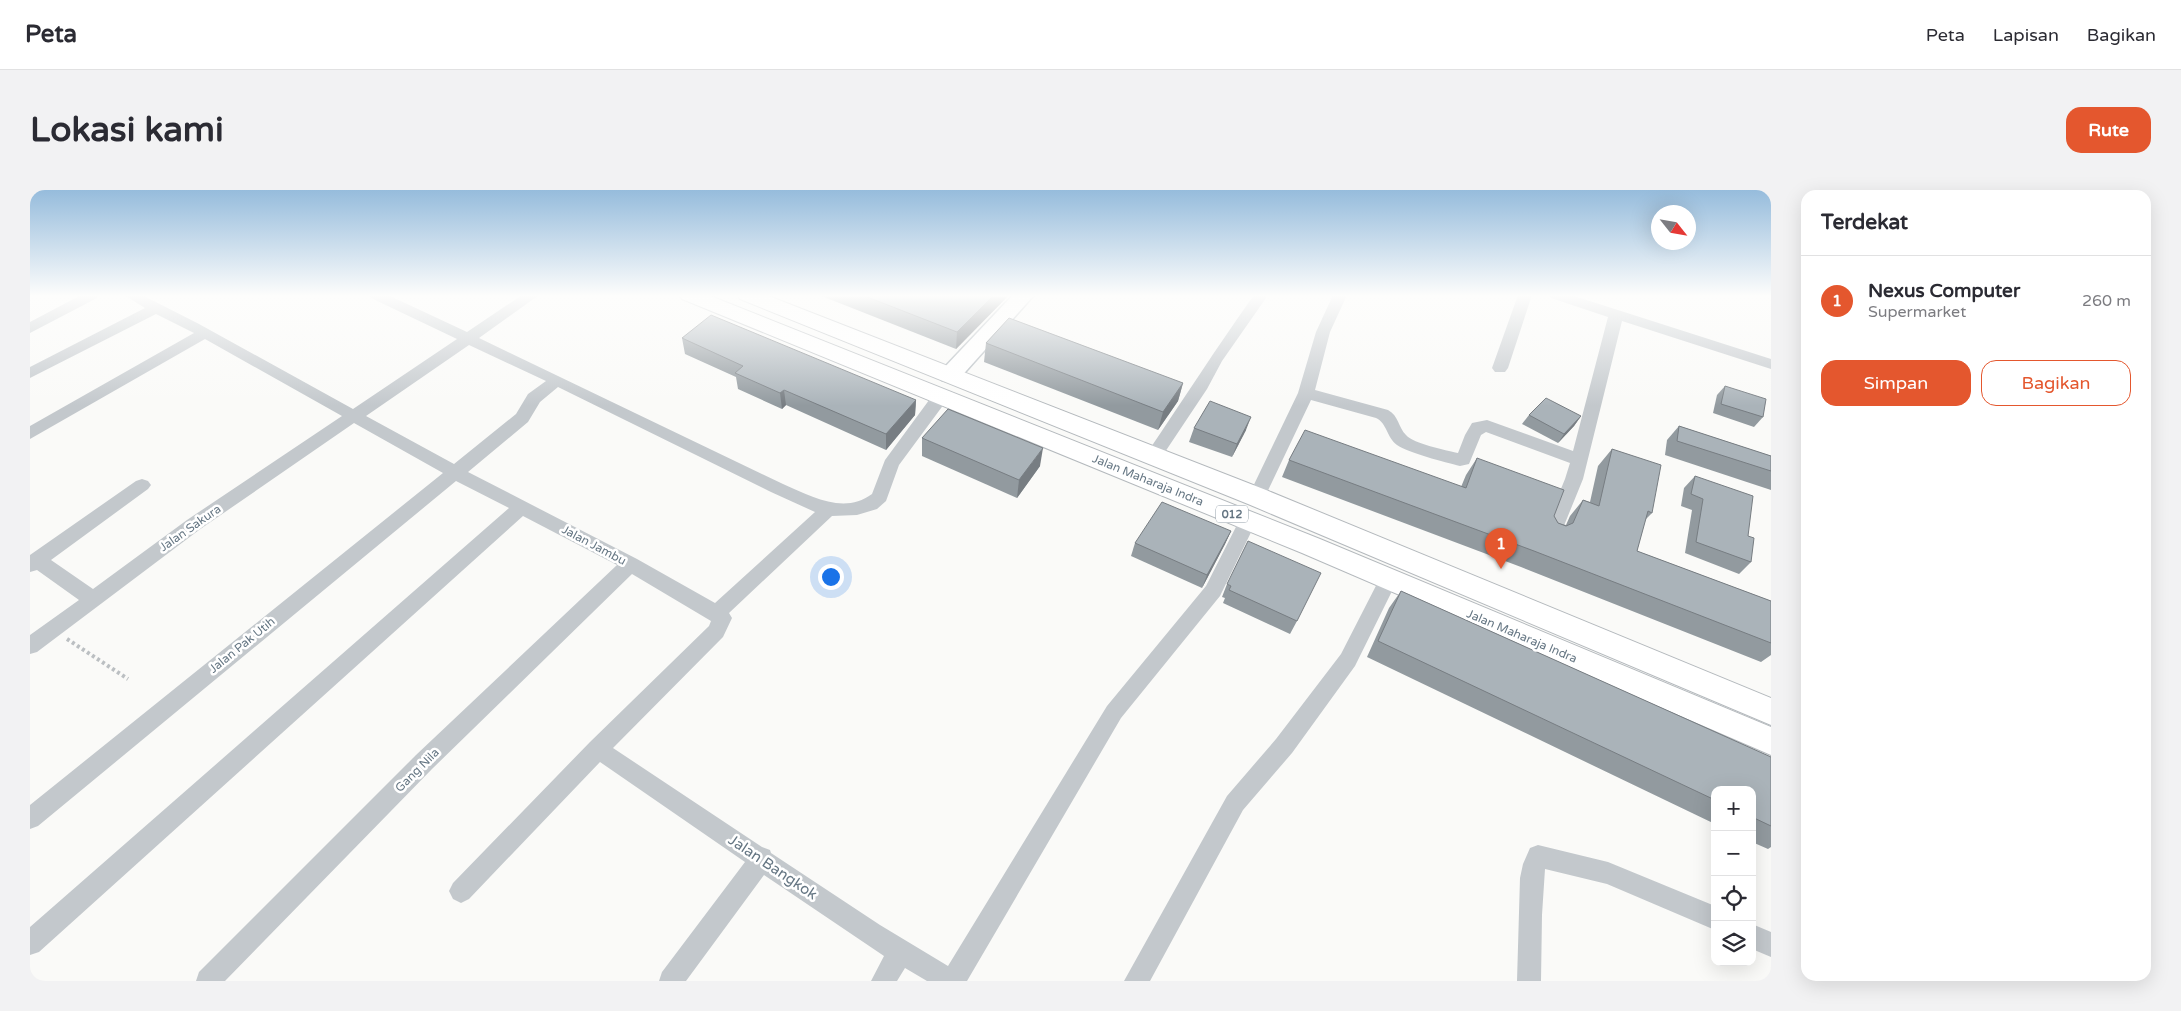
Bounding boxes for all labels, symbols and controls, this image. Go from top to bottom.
text: Peta [25,20,77,49]
text: Peta [1926,24,1965,46]
text: Lapisan [1993,24,2059,46]
text: Bagikan [2087,24,2156,46]
button: Rute [2066,107,2151,153]
text: Lokasi kami [30,109,224,151]
north arrow [1651,205,1696,250]
text: Terdekat [1821,210,1908,235]
text: Nexus Computer [1868,280,2020,302]
text: 1 [1832,291,1842,311]
text: 260 m [2082,291,2131,311]
text: Supermarket [1868,302,1966,322]
button: Simpan [1821,360,1971,406]
button: Bagikan [1981,360,2131,406]
street label: Jalan Maharaja Indra [1090,451,1206,509]
street label: Jalan Sakura [157,502,223,554]
road number: 012 [1216,506,1248,522]
street label: Jalan Jambu [559,522,629,568]
pin: 1 [1485,528,1517,569]
your location [818,564,844,590]
street label: Jalan Maharaja Indra [1465,606,1579,666]
street label: Jalan Pak Utih [206,614,278,676]
street label: Gang Nila [392,745,442,795]
map controls [1711,786,1756,966]
button: + [1711,786,1756,831]
street label: Jalan Bangkok [725,831,821,903]
button: − [1711,831,1756,876]
button: locate [1711,876,1756,921]
button: layers [1711,921,1756,966]

